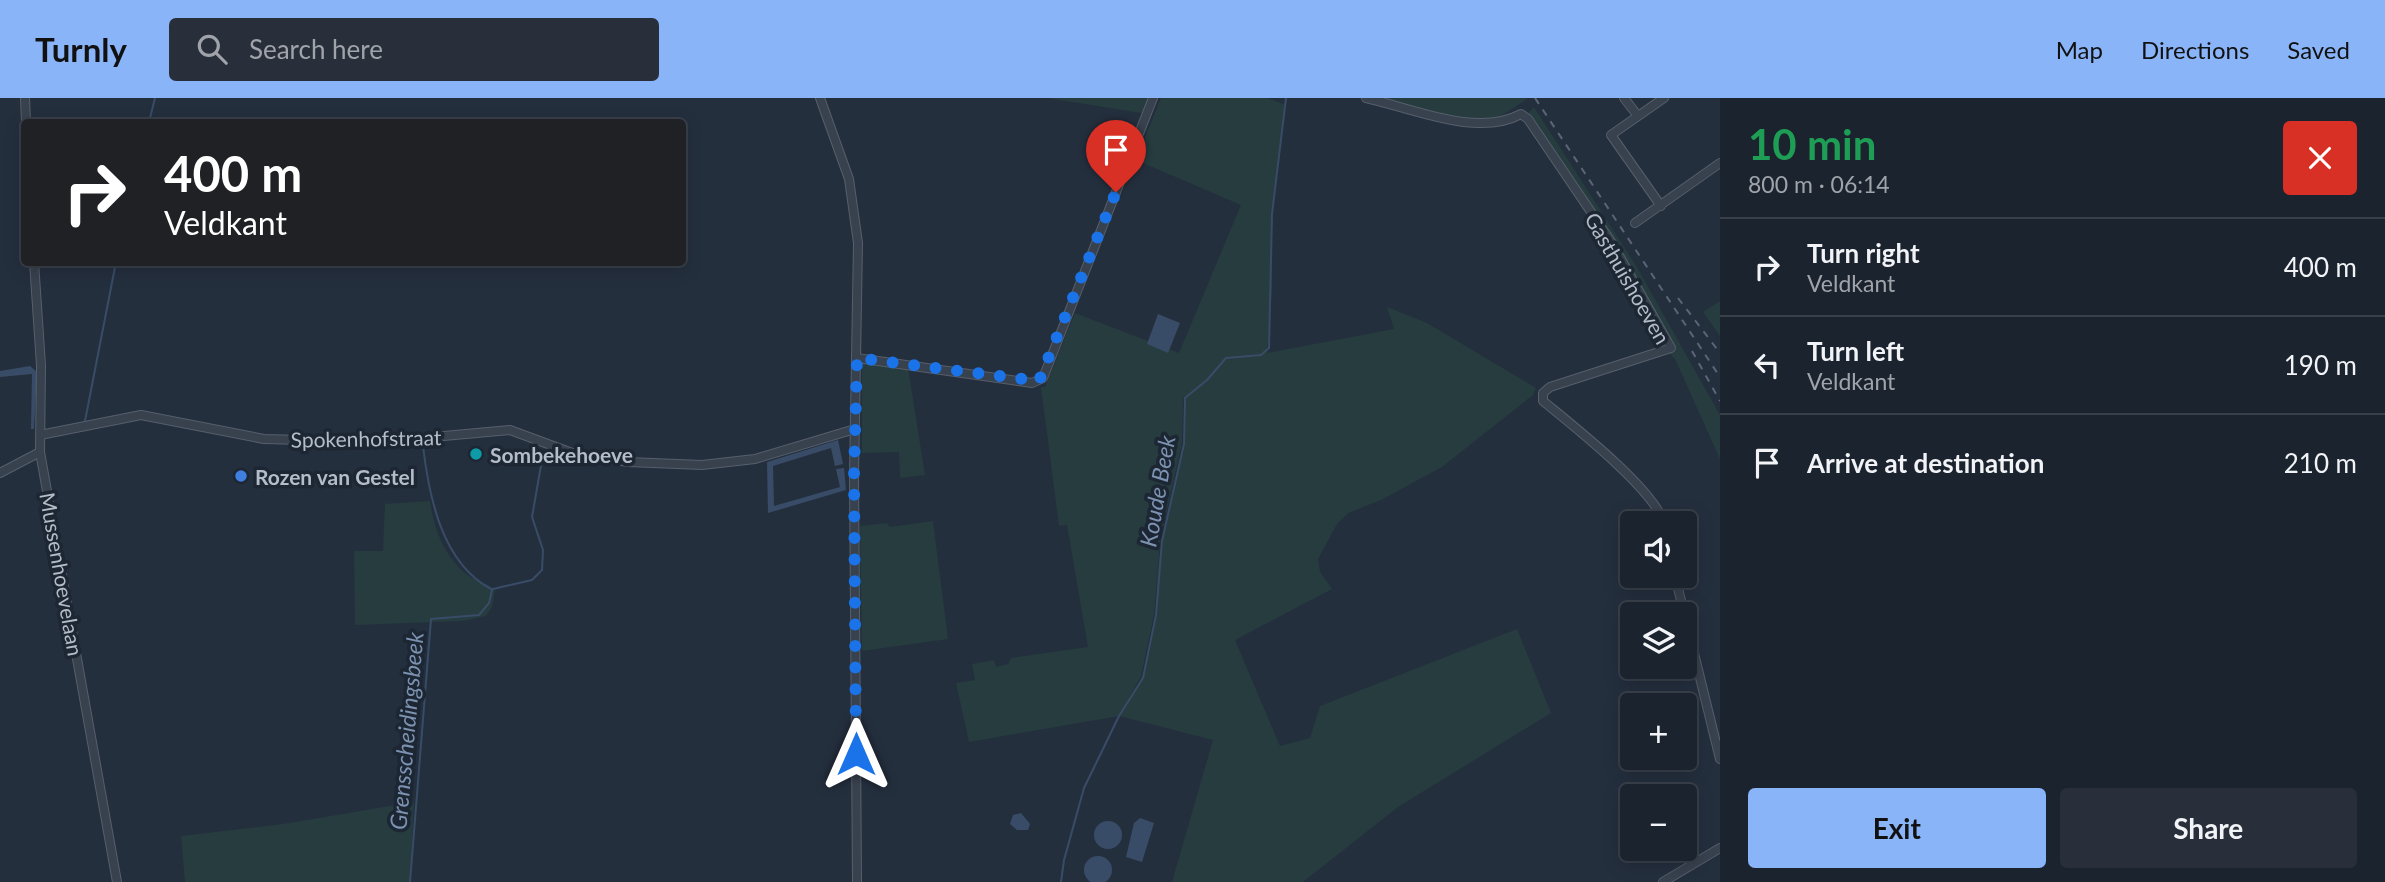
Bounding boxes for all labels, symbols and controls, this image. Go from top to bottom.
search box [169,18,659,81]
text: Turnly [35,29,127,69]
icon: search [193,30,231,68]
text: Search here [249,33,383,65]
text: Map [2056,35,2103,64]
text: Directions [2141,35,2249,64]
text: Saved [2287,35,2350,64]
text: 10 min [1748,119,1876,169]
pin [1086,120,1146,192]
button: close [2283,121,2357,195]
icon: arrive [1097,131,1135,169]
text: 400 m [164,144,302,202]
icon: right [49,147,140,238]
text: 800 m · 06:14 [1748,170,1890,198]
text: Veldkant [164,203,287,242]
street label: Gasthuishoeven [1580,208,1676,348]
text: Turn right [1807,237,1920,269]
icon: right [1748,248,1786,286]
text: 400 m [2284,251,2357,283]
text: Veldkant [1807,269,1895,297]
text: Turn left [1807,335,1904,367]
icon: left [1748,346,1786,384]
text: 190 m [2284,349,2357,381]
text: Veldkant [1807,367,1895,395]
street label: Spokenhofstraat [290,424,442,452]
water label: Koude Beek [1133,432,1181,549]
place label: Sombekehoeve [490,442,633,467]
icon: arrive [1748,444,1786,482]
marker: Sombekehoeve [468,446,484,462]
text: Arrive at destination [1807,447,2044,479]
text: 210 m [2284,447,2357,479]
place label: Rozen van Gestel [255,464,415,489]
marker: Rozen van Gestel [233,468,249,484]
street label: Mussenhoevelaan [35,490,89,658]
map controls [1620,511,1697,861]
button: sound [1620,511,1697,588]
button: layers [1620,602,1697,679]
water label: Grensscheidingsbeek [383,630,429,831]
button: + [1620,693,1697,770]
position arrow [819,717,893,791]
button: − [1620,784,1697,861]
button: Exit [1748,788,2046,868]
button: Share [2060,788,2357,868]

